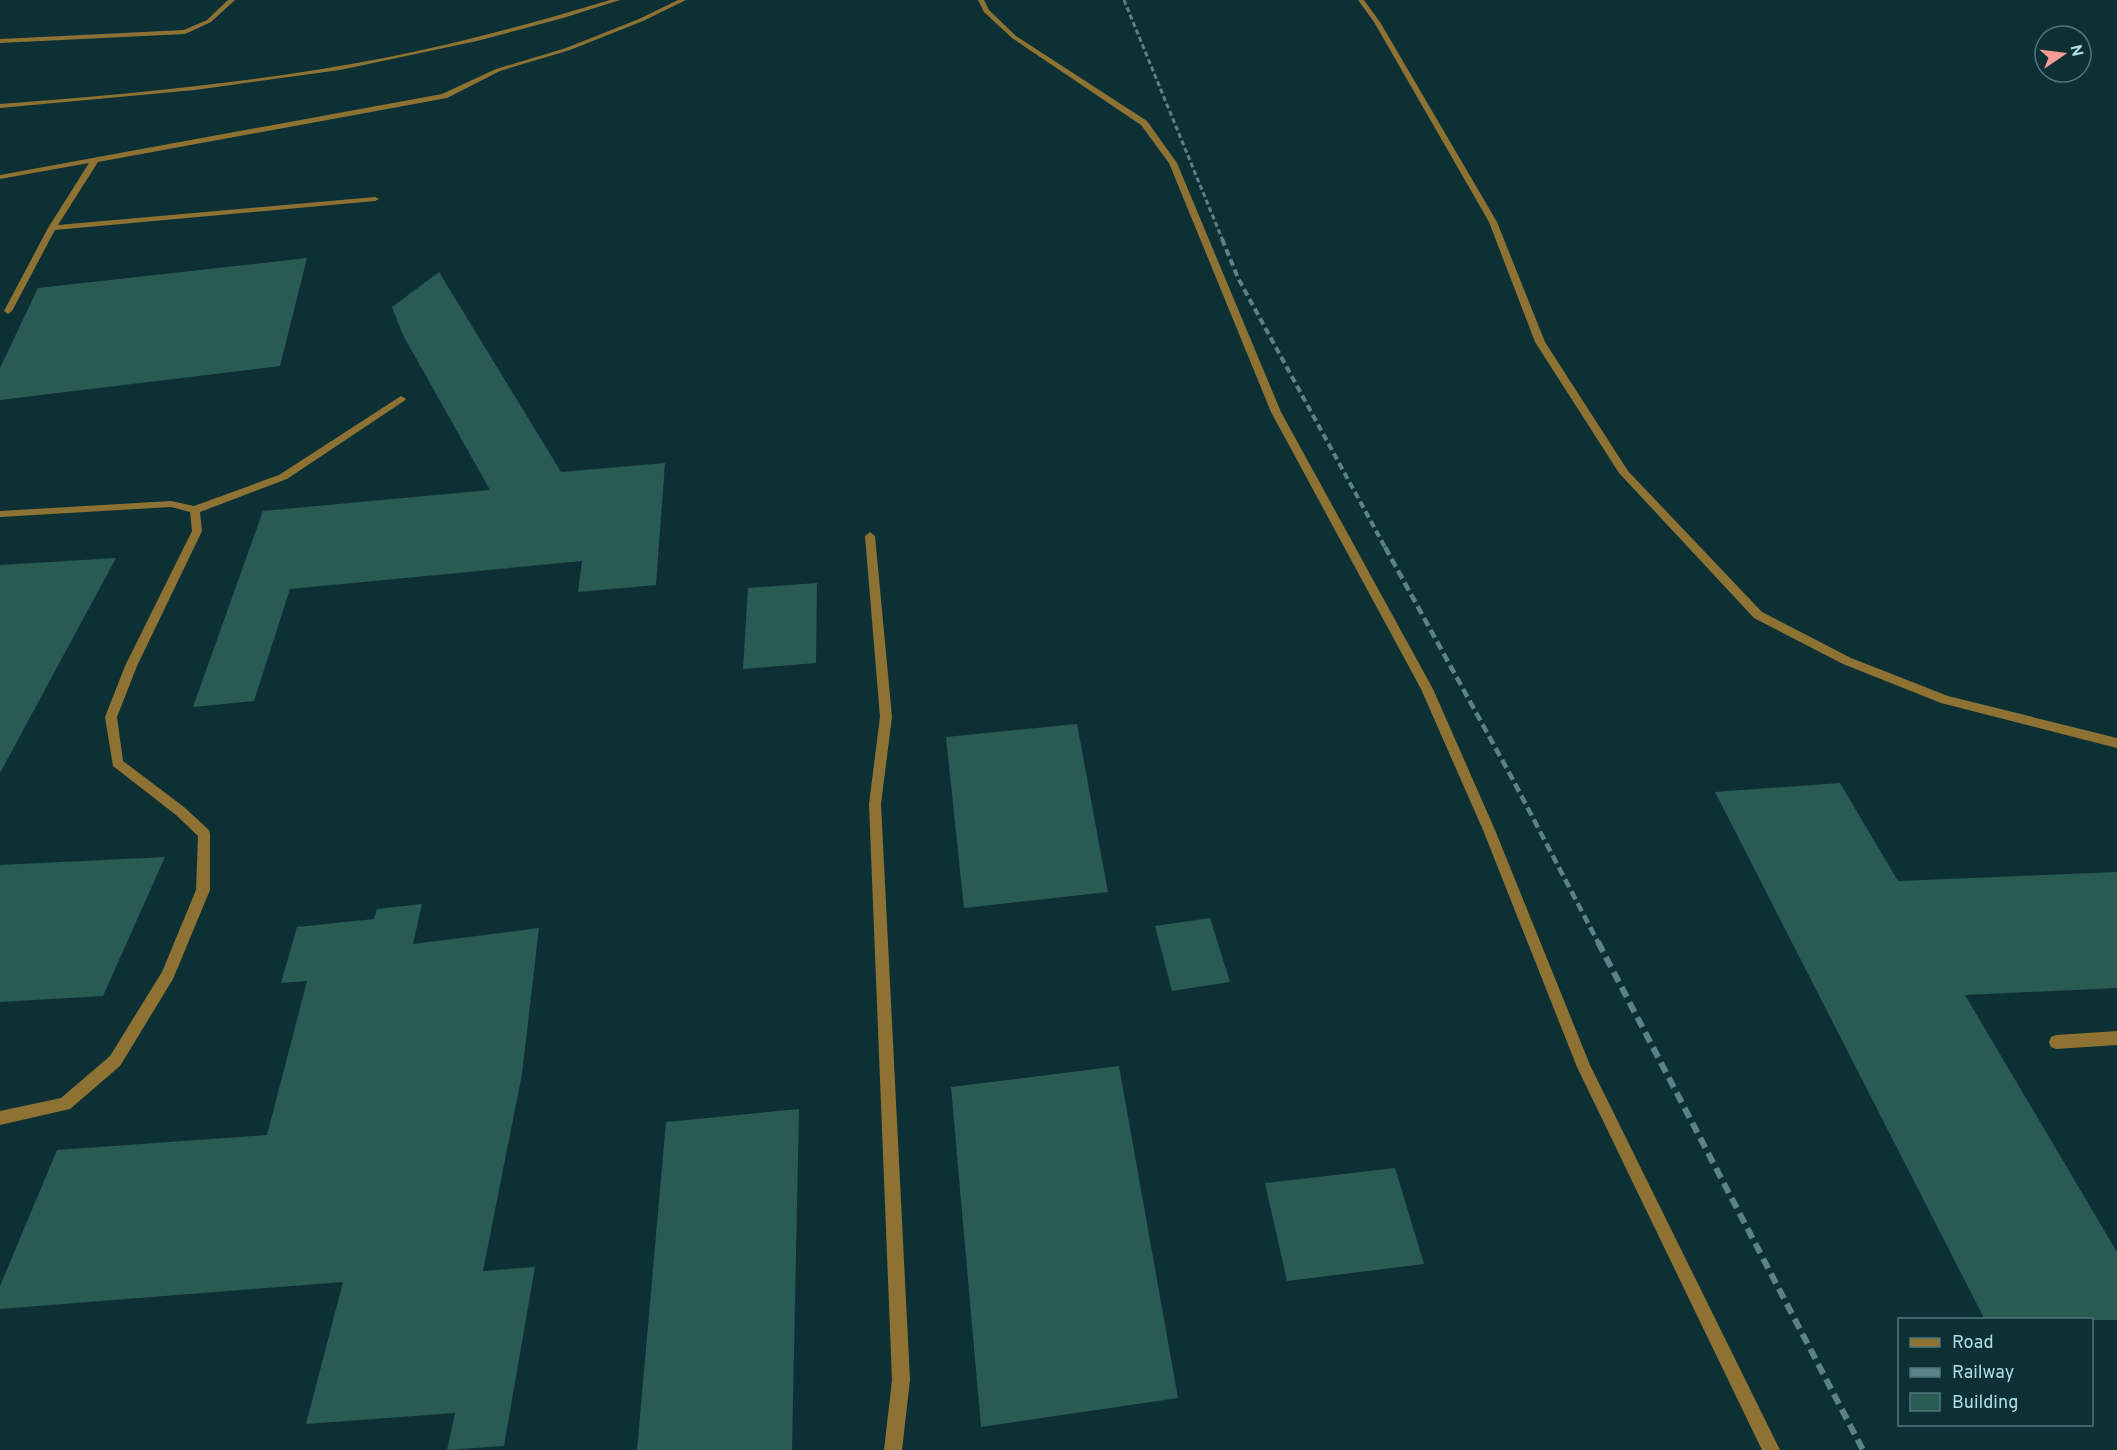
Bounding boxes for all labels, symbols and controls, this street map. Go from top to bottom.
north arrow [2033,24,2093,84]
text: N [2065,43,2087,59]
legend [1898,1318,2093,1426]
text: Road [1952,1332,1994,1355]
text: Railway [1952,1362,2014,1385]
text: Building [1952,1392,2018,1415]

